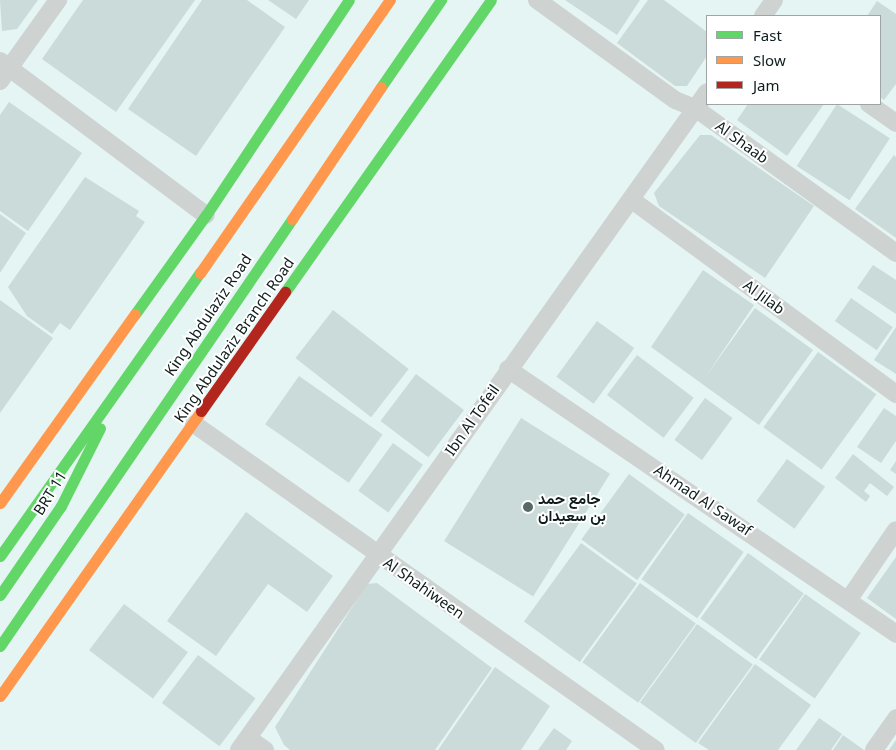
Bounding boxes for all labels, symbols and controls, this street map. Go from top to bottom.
legend [706,15,881,105]
text: Fast [753,25,782,45]
text: Slow [753,50,786,70]
text: Jam [753,75,780,95]
street label: Al Shaab [712,117,772,167]
street label: King Abdulaziz Road [161,251,255,379]
street label: King Abdulaziz Branch Road [170,254,298,426]
street label: Al Jilab [740,276,788,318]
street label: Ibn Al Tofeil [441,381,503,459]
street label: Ahmad Al Sawaf [651,461,755,539]
street label: BRT 11 [30,468,70,518]
place label: جامع حمد بن سعيدان [538,489,606,524]
marker: جامع حمد بن سعيدان [522,501,534,513]
street label: Al Shahiween [380,554,468,622]

